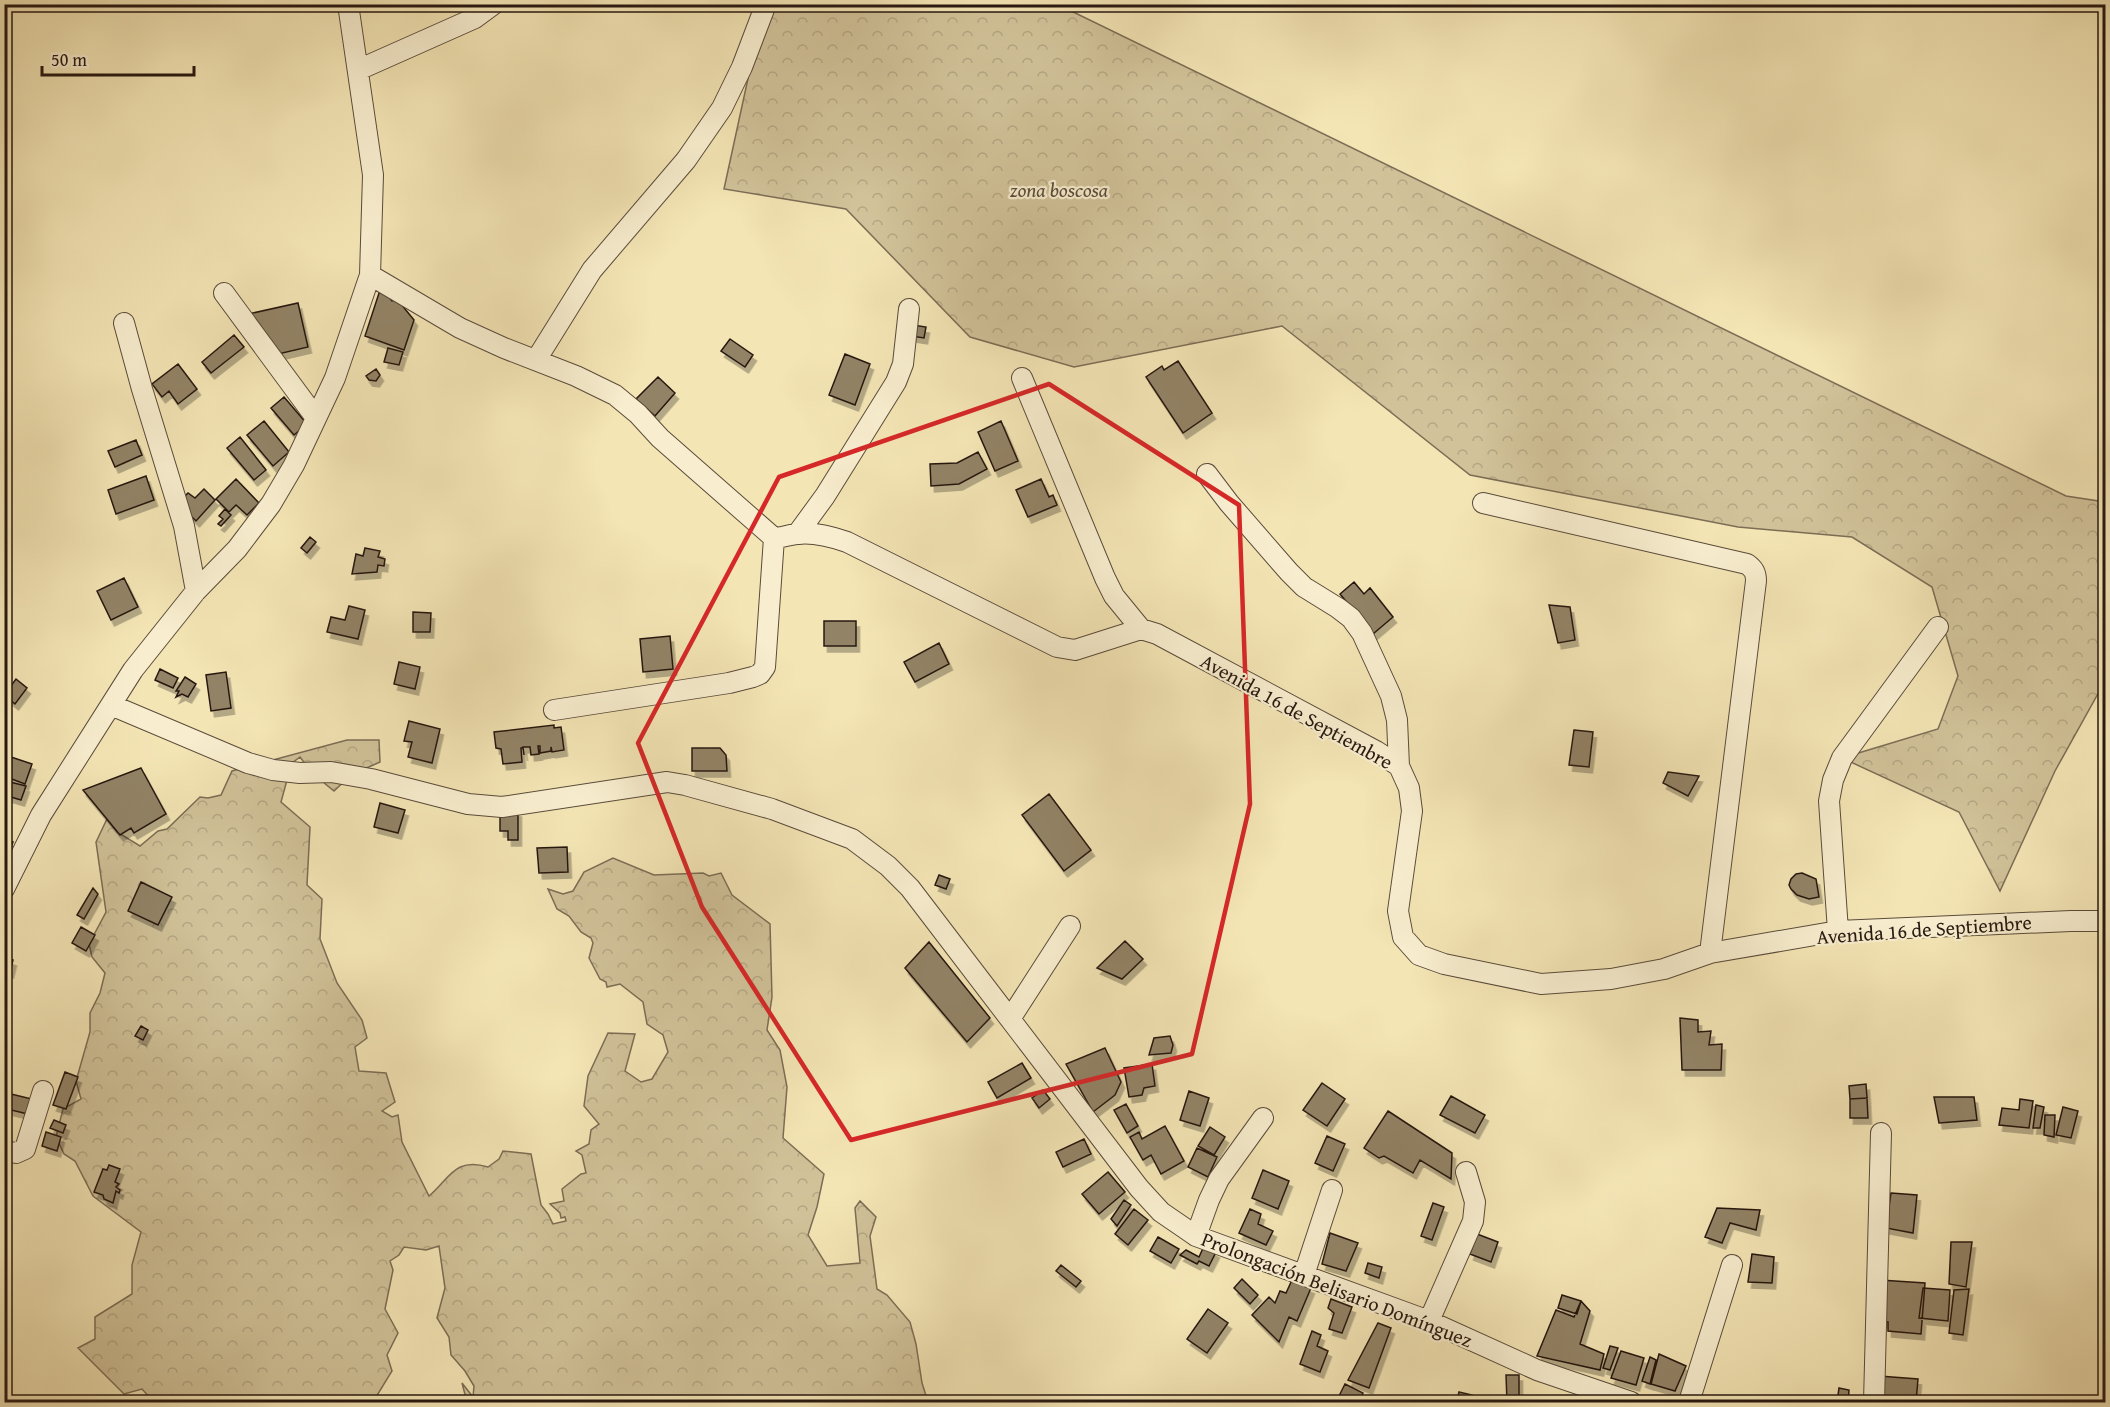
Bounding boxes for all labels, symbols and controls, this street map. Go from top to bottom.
scale bar [42,39,194,77]
text: 50 m [51,46,87,73]
park label: zona boscosa [1009,175,1109,204]
street label: Avenida 16 de Septiembre [1196,646,1398,776]
street label: Avenida 16 de Septiembre [1815,907,2033,951]
street label: Prolongación Belisario Domínguez [1197,1224,1477,1354]

